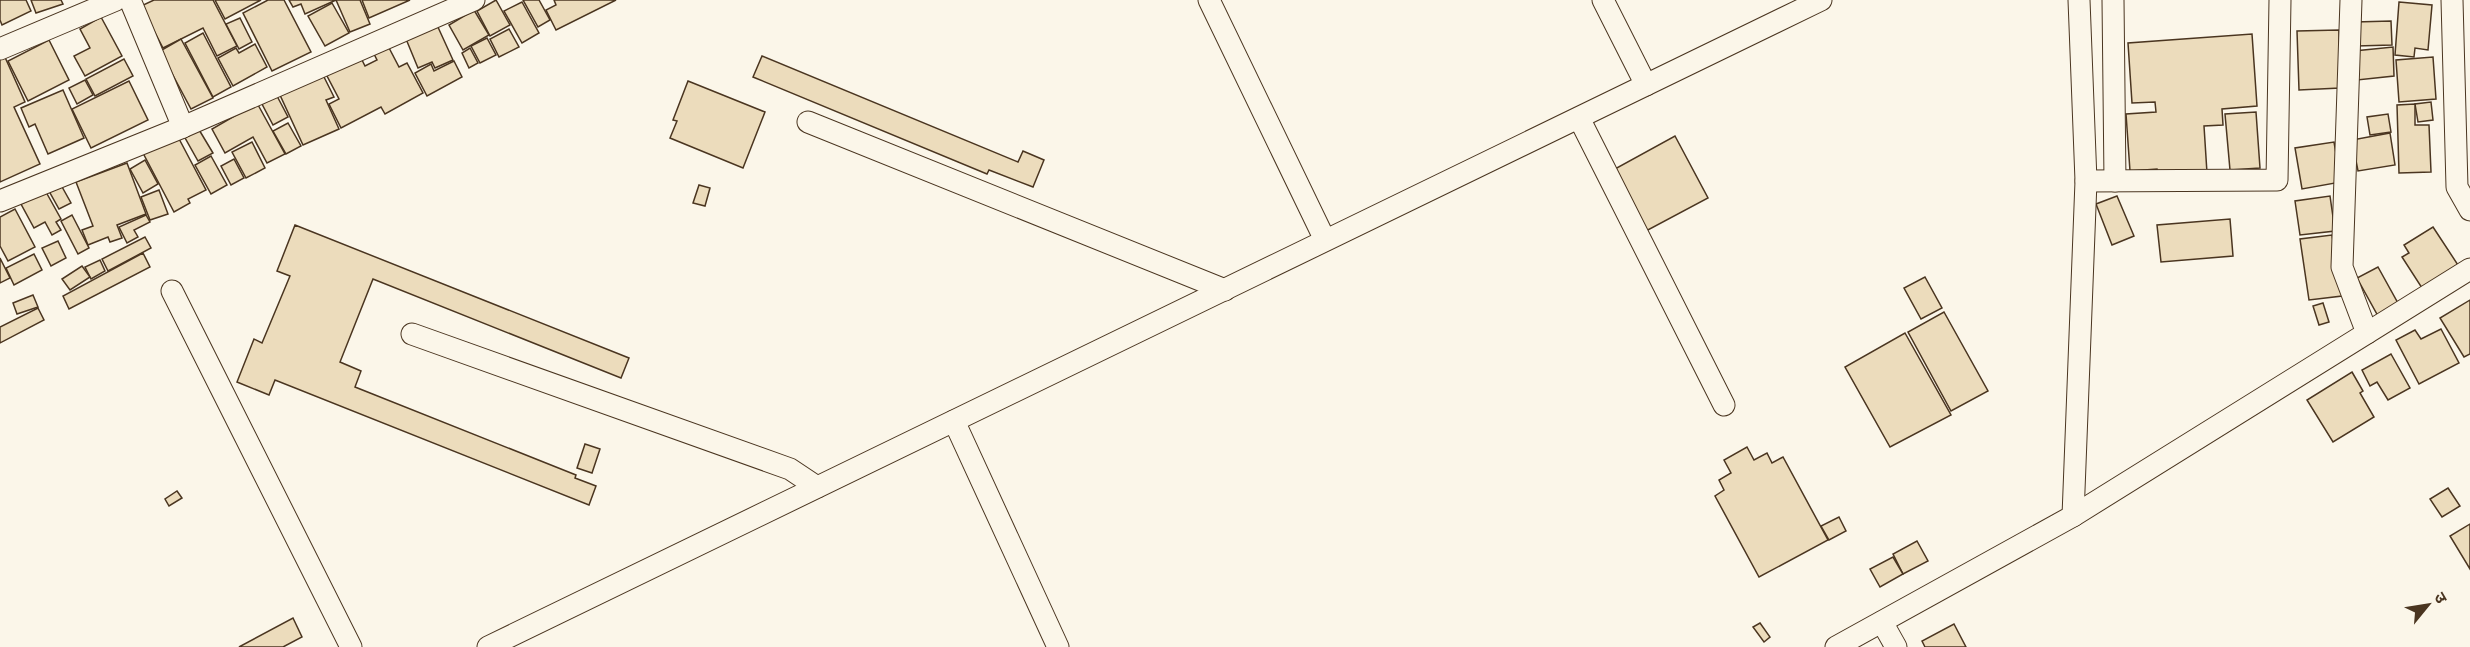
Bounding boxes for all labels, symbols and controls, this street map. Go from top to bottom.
north arrow [2398,575,2458,635]
text: उ [2430,589,2451,607]

